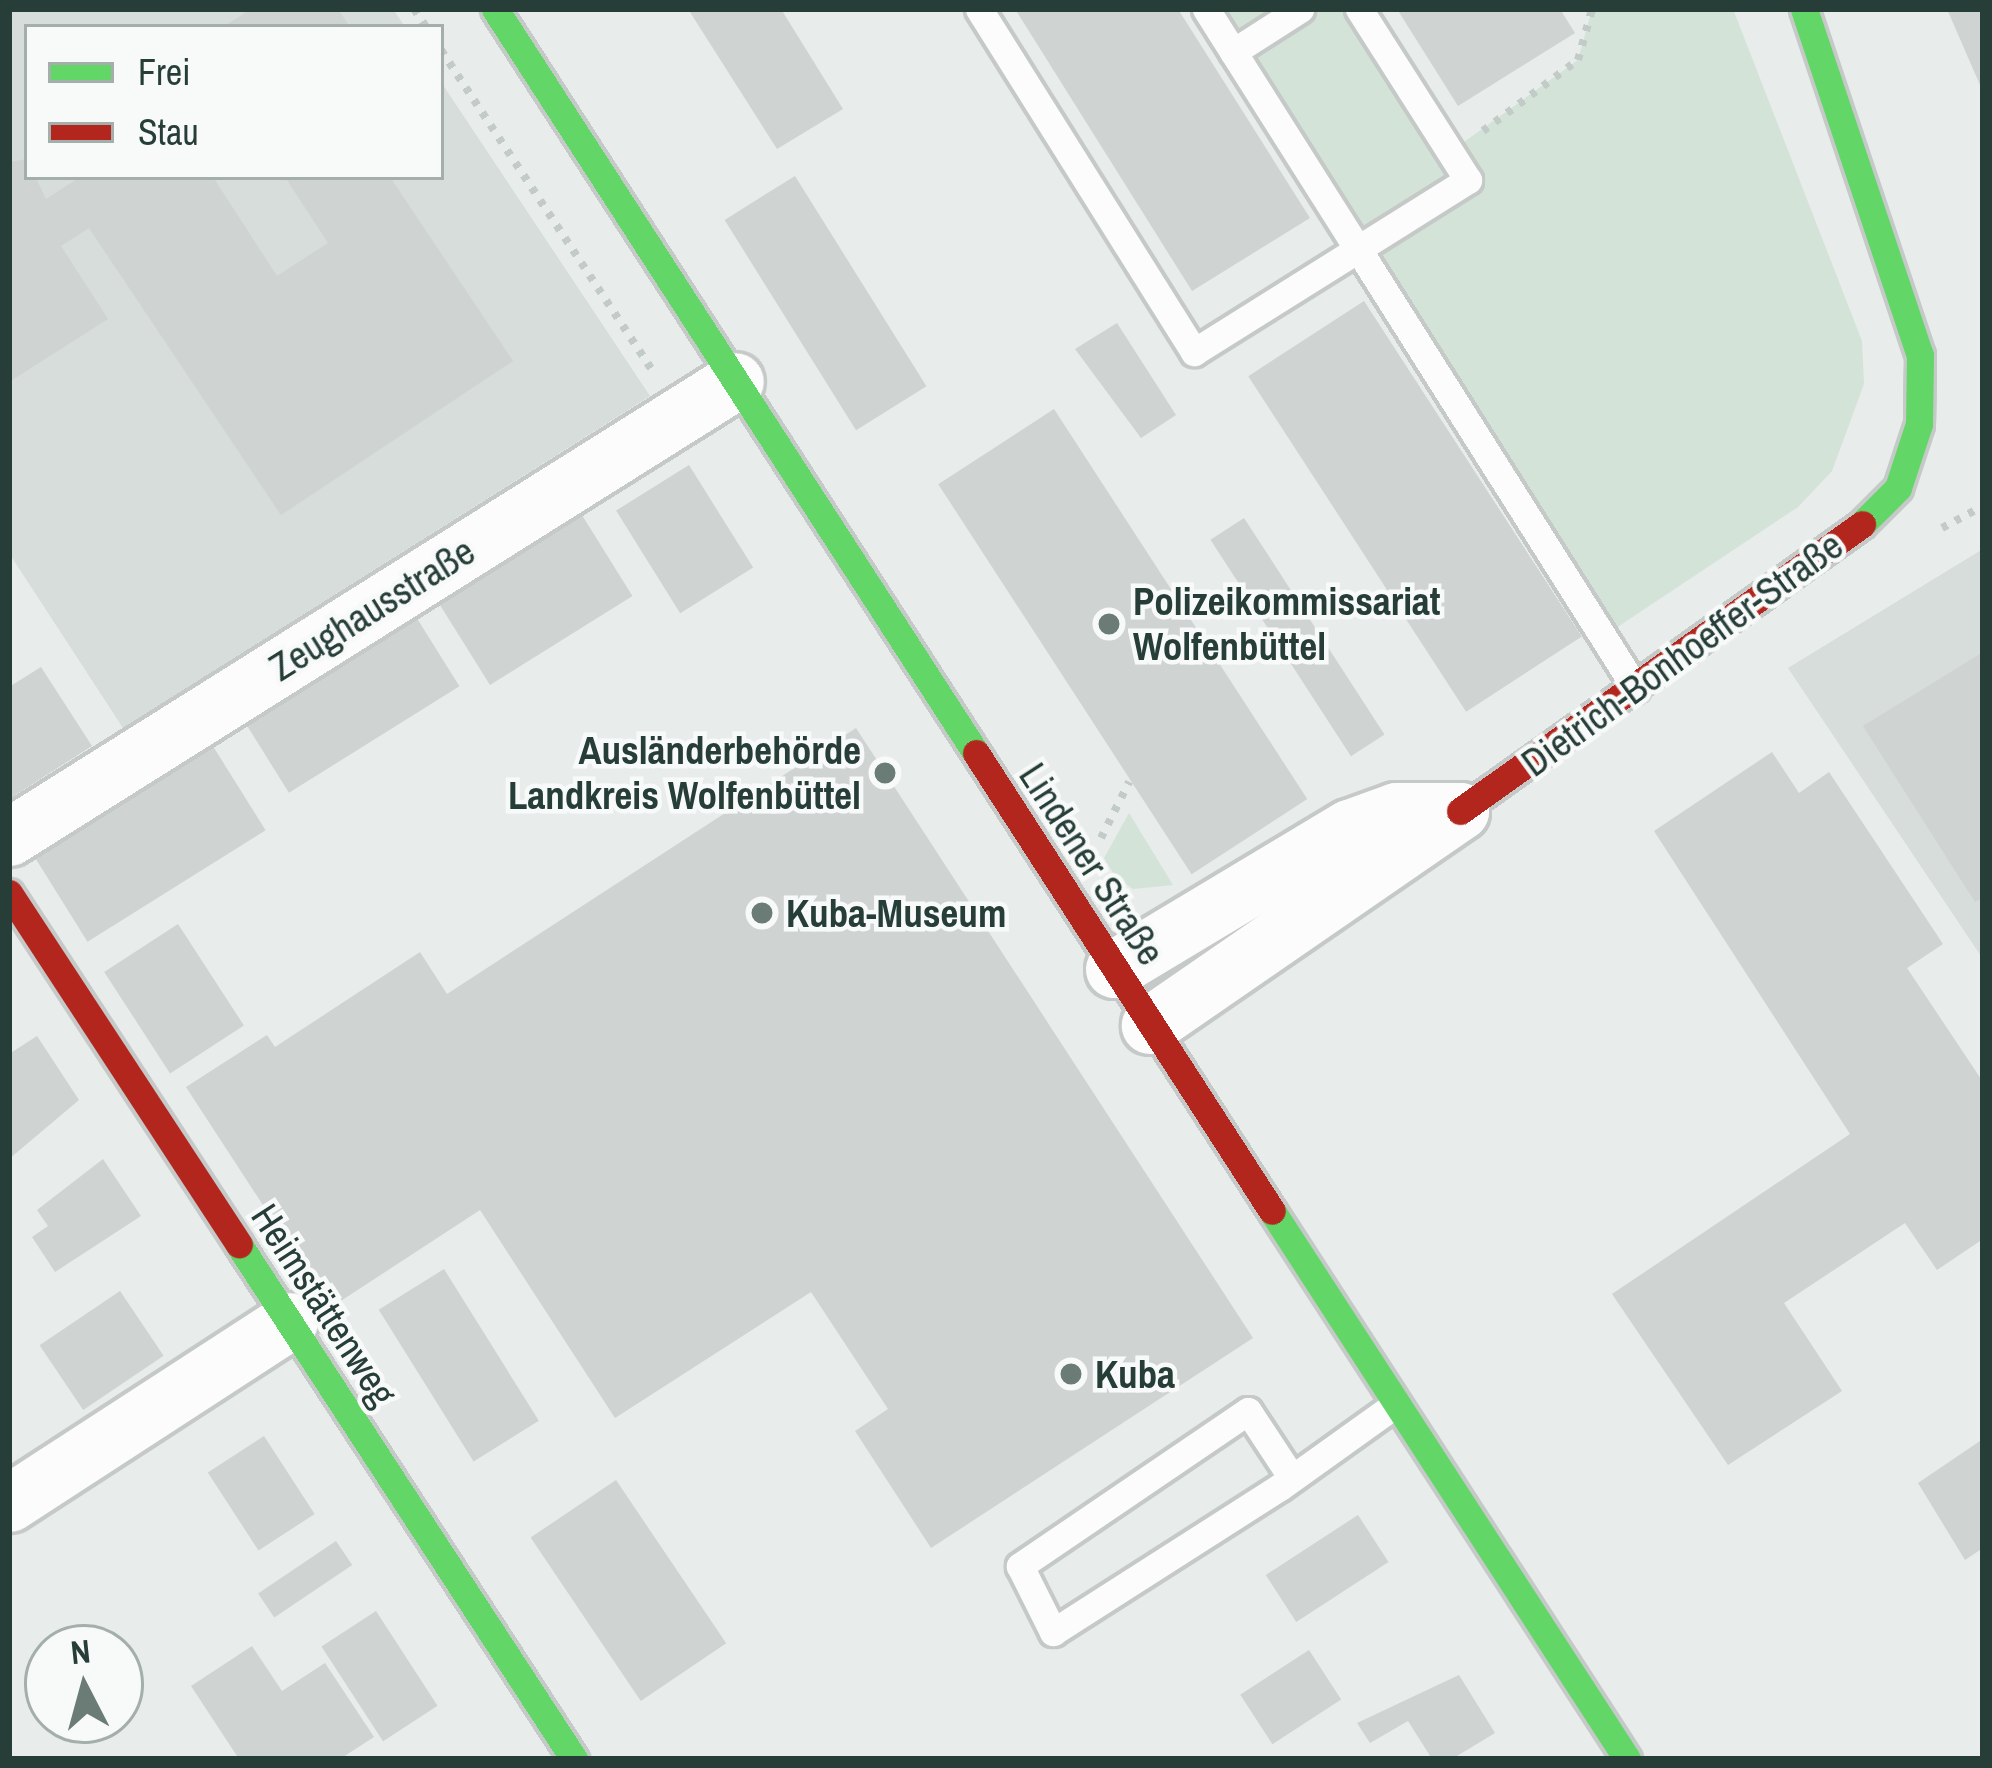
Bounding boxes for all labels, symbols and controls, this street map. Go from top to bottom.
legend [24,24,444,180]
text: Frei [138,48,191,96]
text: Stau [138,108,199,156]
street label: Dietrich-Bonhoeffer-Straße [1512,522,1852,786]
street label: Zeughausstraße [261,527,483,691]
place label: Polizeikommissariat Wolfenbüttel [1133,579,1441,670]
marker: Polizeikommissariat Wolfenbüttel [1096,611,1122,637]
place label: Ausländerbehörde Landkreis Wolfenbüttel [508,728,861,819]
street label: Lindener Straße [1009,754,1175,974]
marker: Ausländerbehörde Landkreis Wolfenbüttel [872,760,898,786]
place label: Kuba-Museum [786,890,1006,936]
marker: Kuba-Museum [749,900,775,926]
street label: Heimstättenweg [241,1195,407,1415]
place label: Kuba [1095,1351,1175,1397]
marker: Kuba [1058,1361,1084,1387]
north arrow [24,1624,144,1744]
text: N [69,1628,93,1674]

